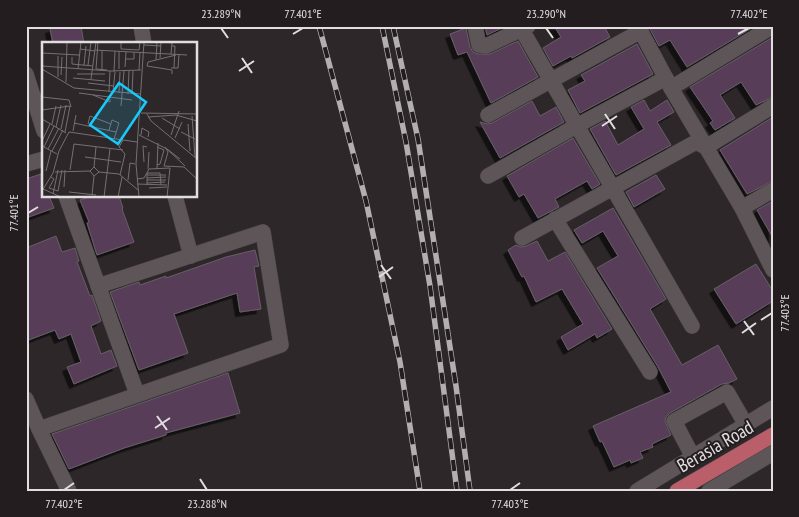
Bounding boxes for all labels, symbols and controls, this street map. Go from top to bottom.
text: 23.289°N [201,6,241,21]
text: 77.401°E [284,6,322,21]
text: 23.290°N [526,6,566,21]
text: 77.402°E [730,6,768,21]
inset map [42,42,198,198]
text: 77.401°E [6,194,21,232]
text: 77.403°E [777,294,792,332]
street label: Berasia Road [673,415,757,477]
text: 77.402°E [45,496,83,511]
text: 23.288°N [187,496,227,511]
text: 77.403°E [491,496,529,511]

